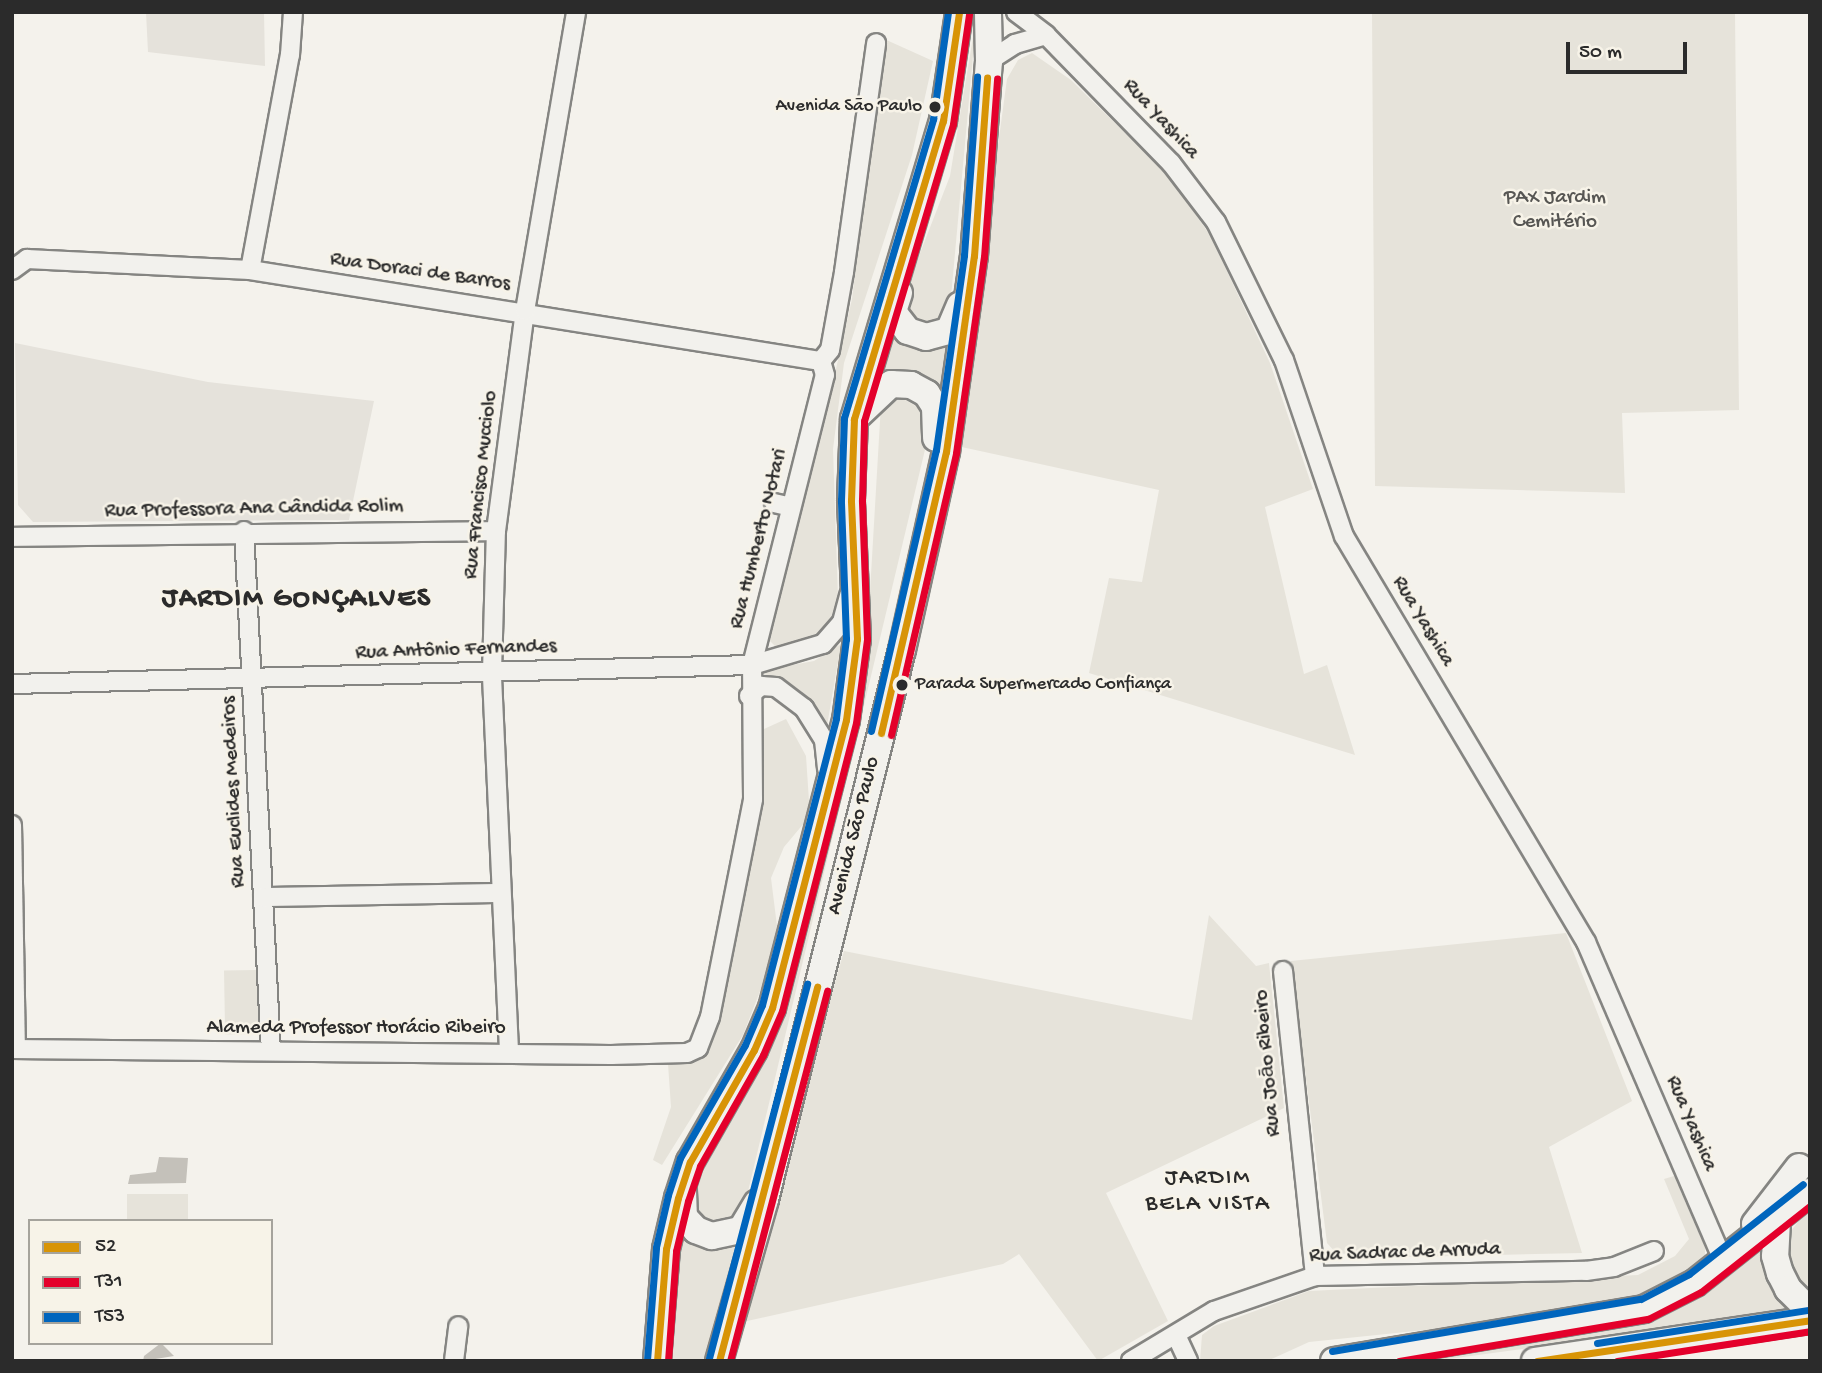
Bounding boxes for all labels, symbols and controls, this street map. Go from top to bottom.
scale bar [1570,28,1691,72]
text: 50 m [1579,41,1622,66]
street label: Rua Yashica [1116,74,1204,166]
place label: Avenida São Paulo [776,96,922,118]
marker: Avenida São Paulo [928,100,942,114]
park label: PAX Jardim Cemitério [1504,186,1606,236]
street label: Rua Doraci de Barros [328,248,512,298]
street label: Rua Francisco Mucciolo [460,389,504,581]
street label: Rua Humberto Notari [725,446,795,632]
street label: Rua Professora Ana Cândida Rolim [104,495,404,525]
street label: Rua Yashica [1385,572,1459,672]
district label: JARDIM GONÇALVES [164,583,430,617]
street label: Rua Antônio Fernandes [355,635,557,667]
place label: Parada Supermercado Confiança [915,674,1171,696]
marker: Parada Supermercado Confiança [895,678,909,692]
street label: Rua Euclides Medeiros [217,696,253,888]
street label: Avenida São Paulo [823,754,887,918]
street label: Rua Joāo Ribeiro [1250,988,1288,1138]
street label: Alameda Professor Horácio Ribeiro [206,1016,506,1042]
street label: Rua Yashica [1659,1072,1721,1176]
district label: JARDIM BELA VISTA [1147,1165,1269,1219]
legend [28,1219,273,1345]
text: 52 [95,1235,116,1260]
street label: Rua Sadrac de Arruda [1309,1238,1501,1270]
text: T31 [95,1270,122,1295]
text: T53 [95,1305,125,1330]

